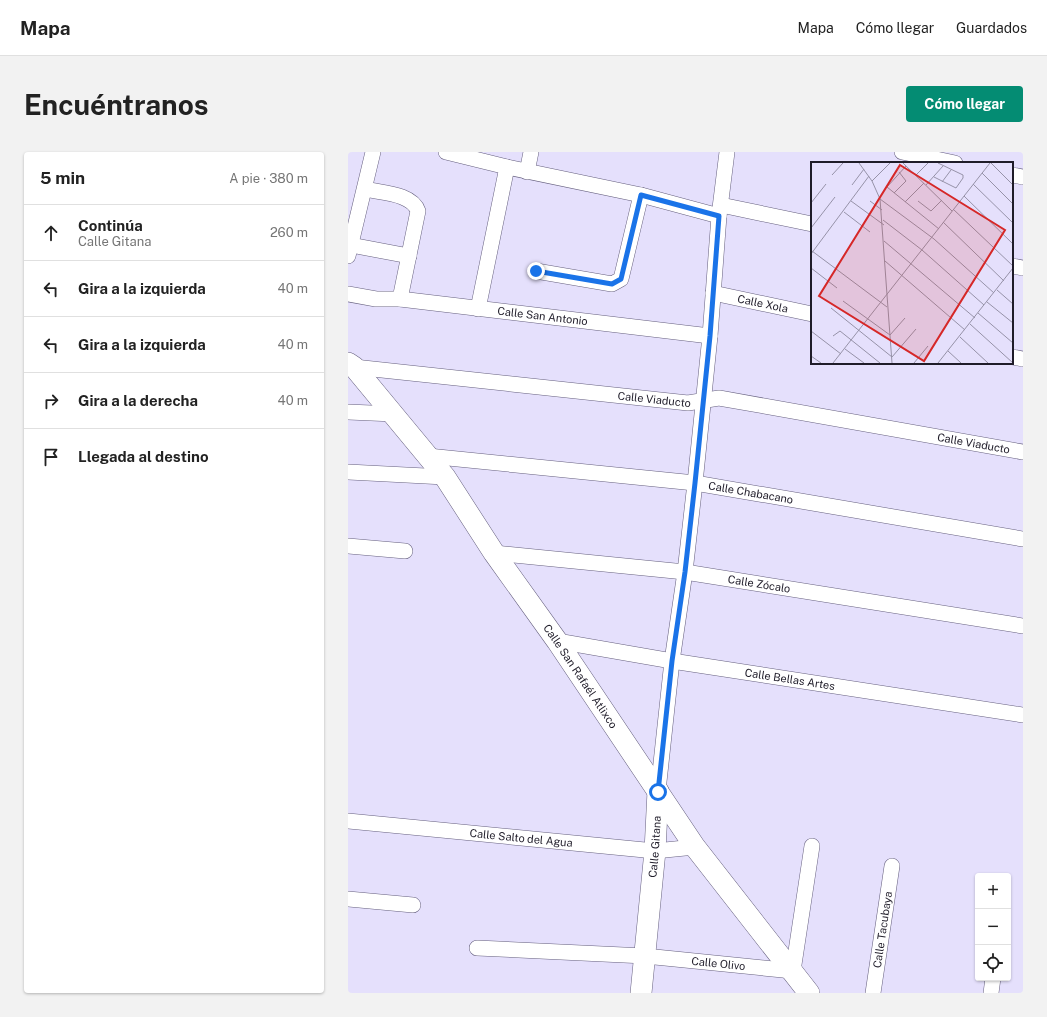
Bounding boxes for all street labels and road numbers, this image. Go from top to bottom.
street label: Calle Xola [736,292,789,315]
street label: Calle San Antonio [497,305,588,327]
street label: Calle Viaducto [617,389,692,409]
street label: Calle Viaducto [936,431,1011,456]
street label: Calle Chabacano [707,479,794,506]
street label: Calle Zócalo [727,573,791,595]
street label: Calle San Rafaél Atlixco [541,622,620,731]
street label: Calle Bellas Artes [744,666,836,692]
street label: Calle Gitana [646,815,663,878]
street label: Calle Salto del Agua [469,827,573,849]
street label: Calle Tacubaya [871,891,894,969]
street label: Calle Olivo [691,955,746,972]

